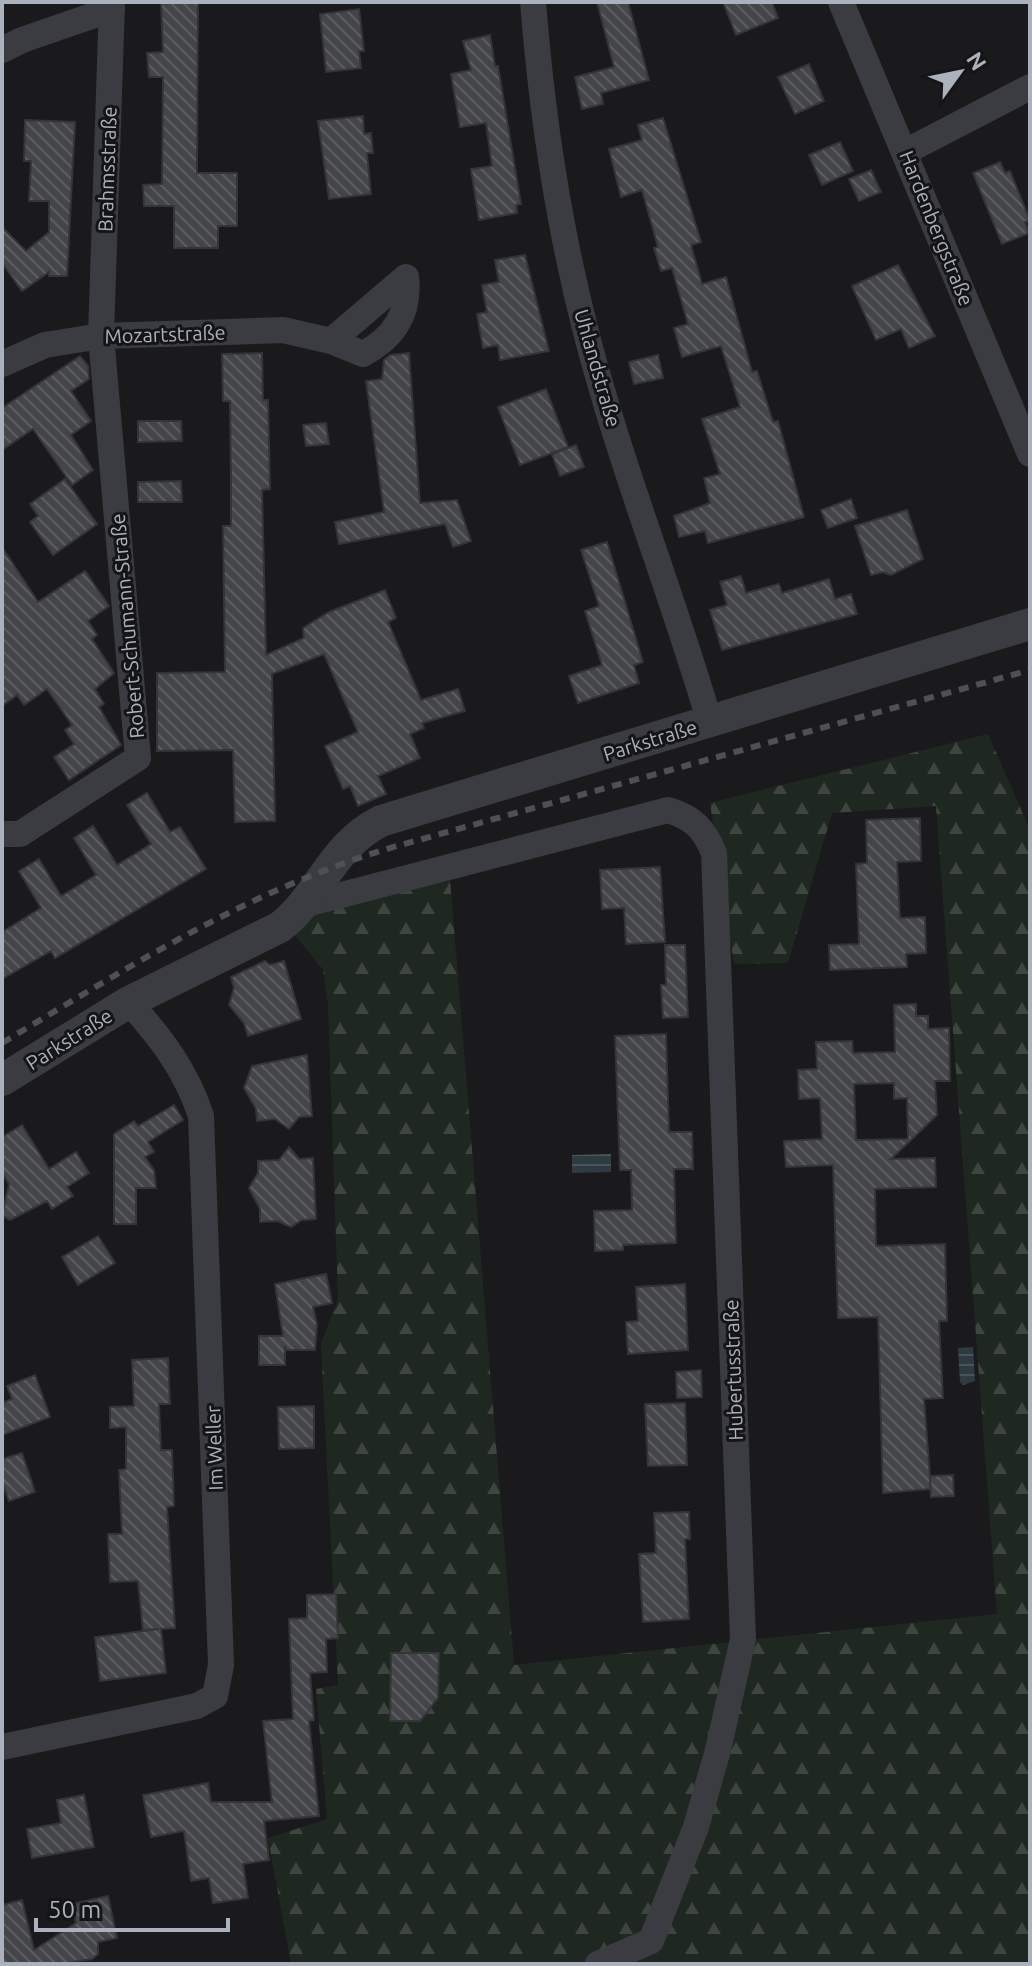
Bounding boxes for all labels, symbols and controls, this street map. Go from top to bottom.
north arrow [920,32,1000,112]
text: N [962,47,992,75]
street label: Brahmsstraße [93,106,121,232]
street label: Hardenbergstraße [895,147,979,309]
street label: Uhlandstraße [570,307,626,429]
street label: Mozartstraße [104,320,226,348]
street label: Robert-Schumann-Straße [106,513,148,739]
street label: Parkstraße [600,715,700,765]
street label: Parkstraße [22,1003,116,1075]
street label: Hubertusstraße [719,1299,747,1441]
street label: Im Weller [201,1405,227,1491]
scale bar [36,1882,228,1932]
text: 50 m [48,1896,101,1923]

